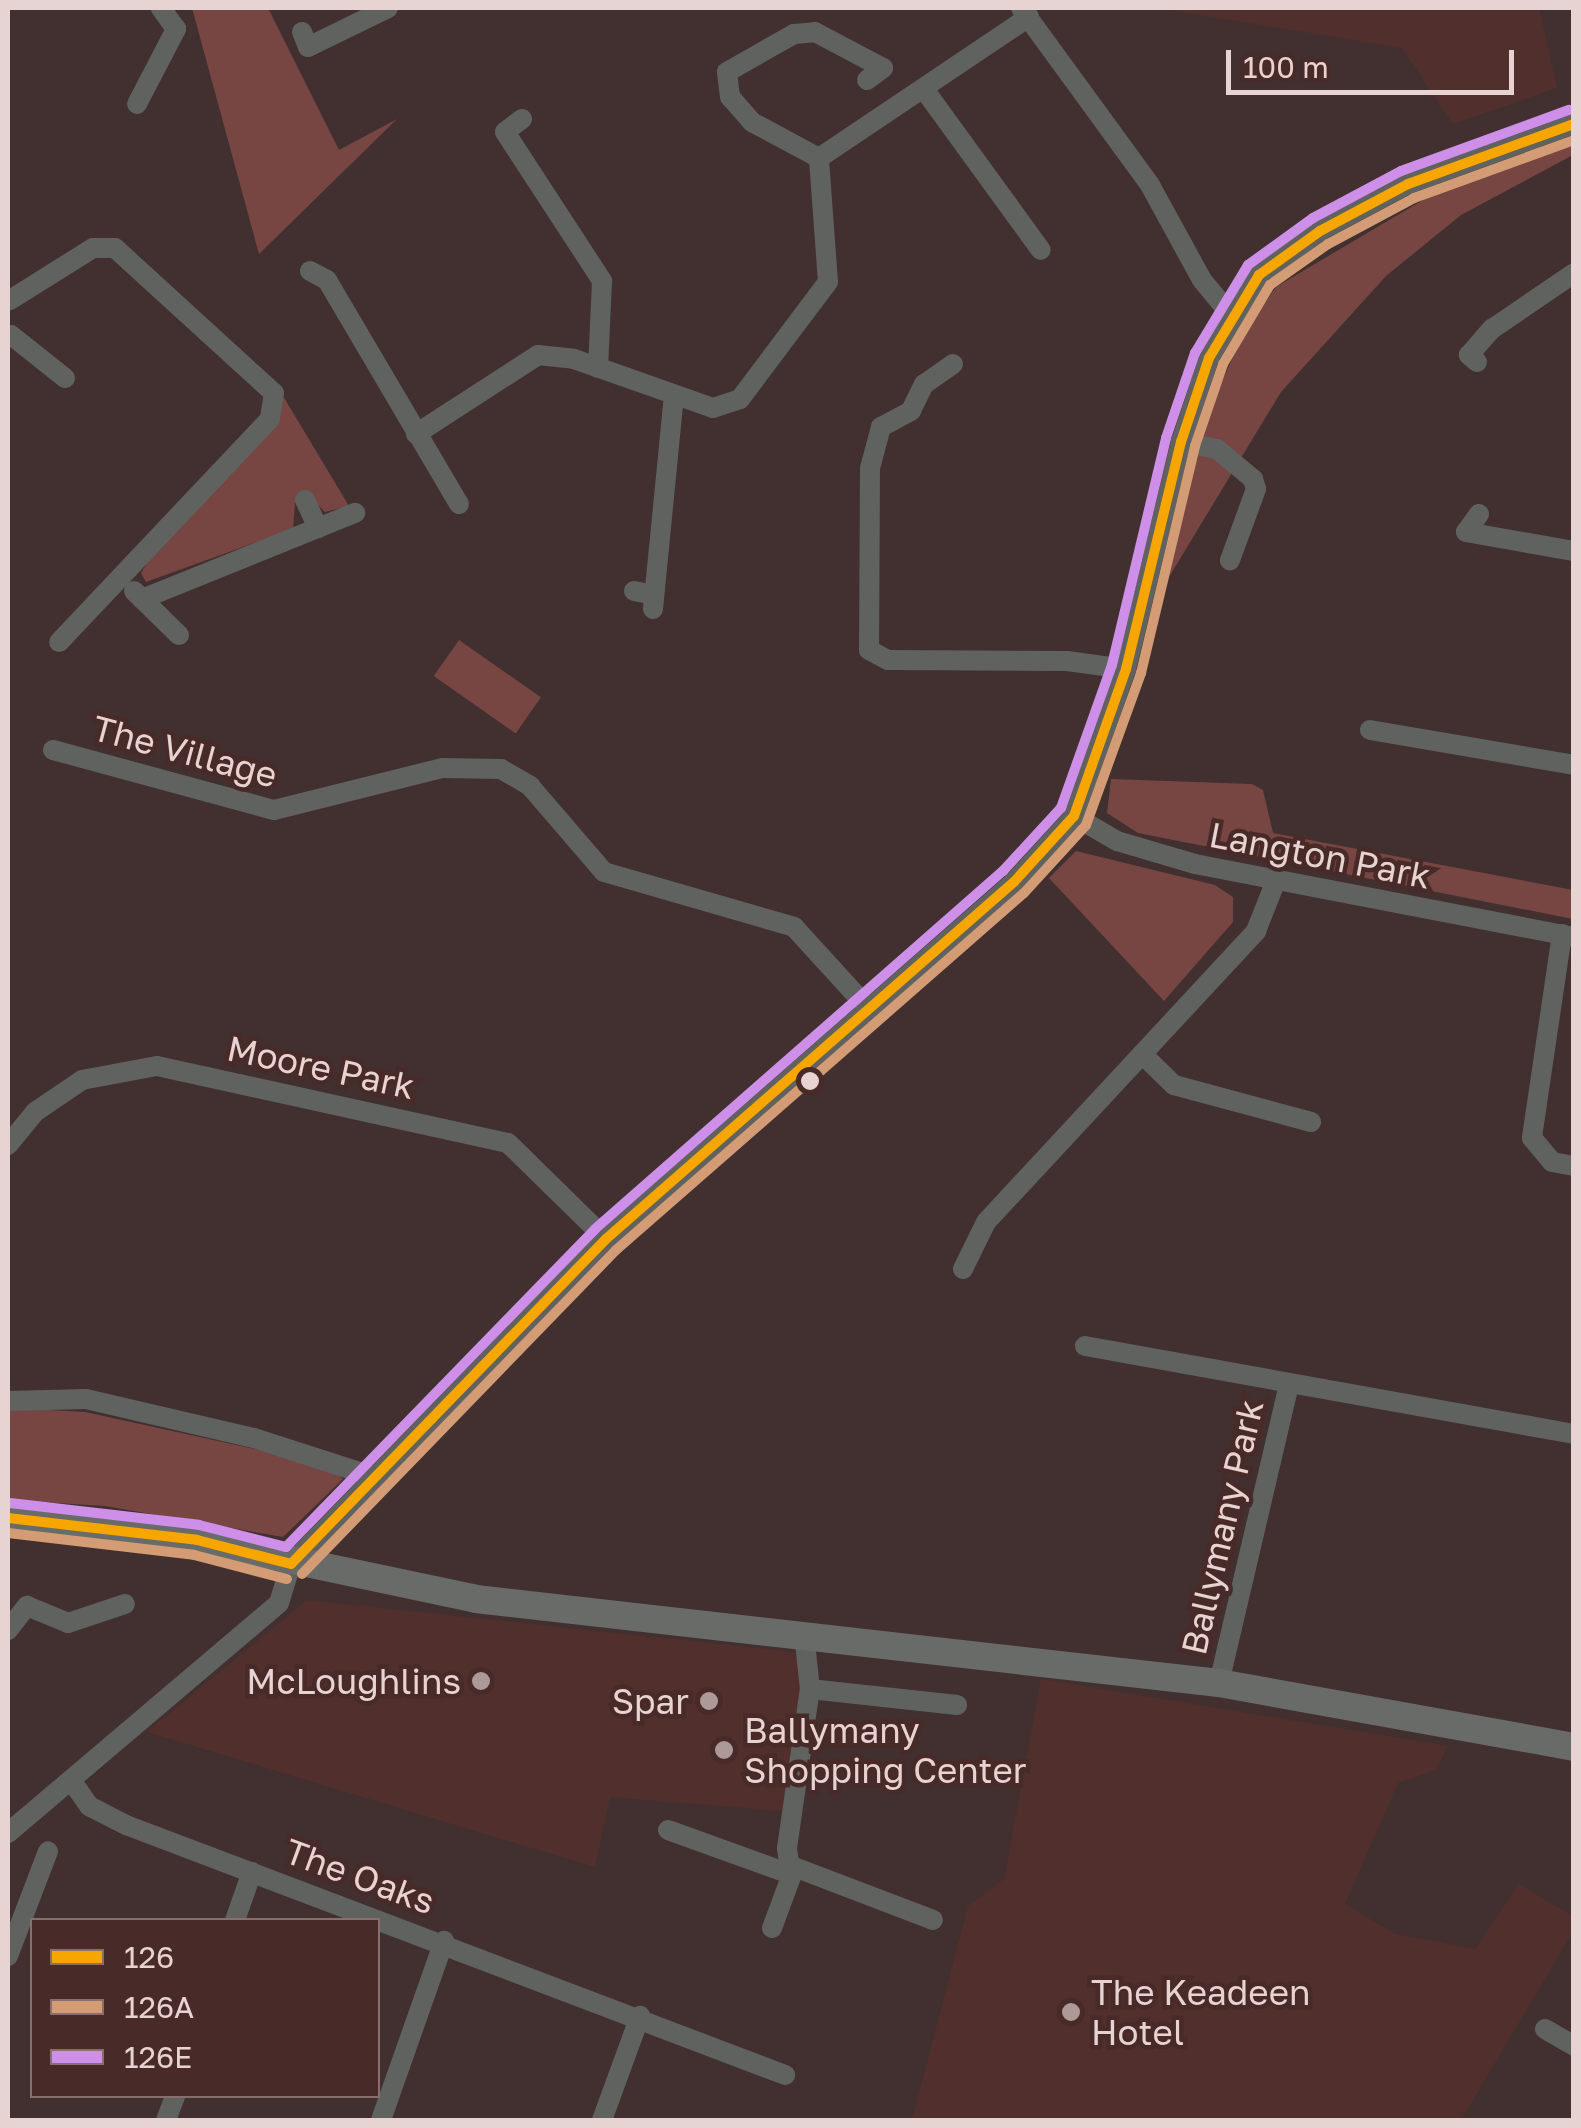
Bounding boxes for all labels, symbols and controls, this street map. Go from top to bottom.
scale bar [1231,30,1518,92]
text: 100 m [1243,49,1329,85]
street label: The Village [88,706,282,796]
street label: Langton Park [1206,813,1434,897]
street label: Moore Park [224,1027,418,1107]
unlabelled marker [800,1071,820,1091]
street label: Ballymany Park [1172,1395,1272,1659]
place label: McLoughlins [246,1660,461,1702]
marker: McLoughlins [470,1670,492,1692]
place label: Spar [612,1680,689,1722]
marker: Spar [698,1690,720,1712]
place label: Ballymany Shopping Center [744,1709,1026,1791]
marker: Ballymany Shopping Center [713,1739,735,1761]
street label: The Oaks [279,1830,441,1922]
legend [30,1918,380,2098]
text: 126 [124,1939,174,1975]
place label: The Keadeen Hotel [1091,1971,1310,2053]
text: 126A [124,1989,194,2025]
marker: The Keadeen Hotel [1060,2001,1082,2023]
text: 126E [124,2039,192,2075]

